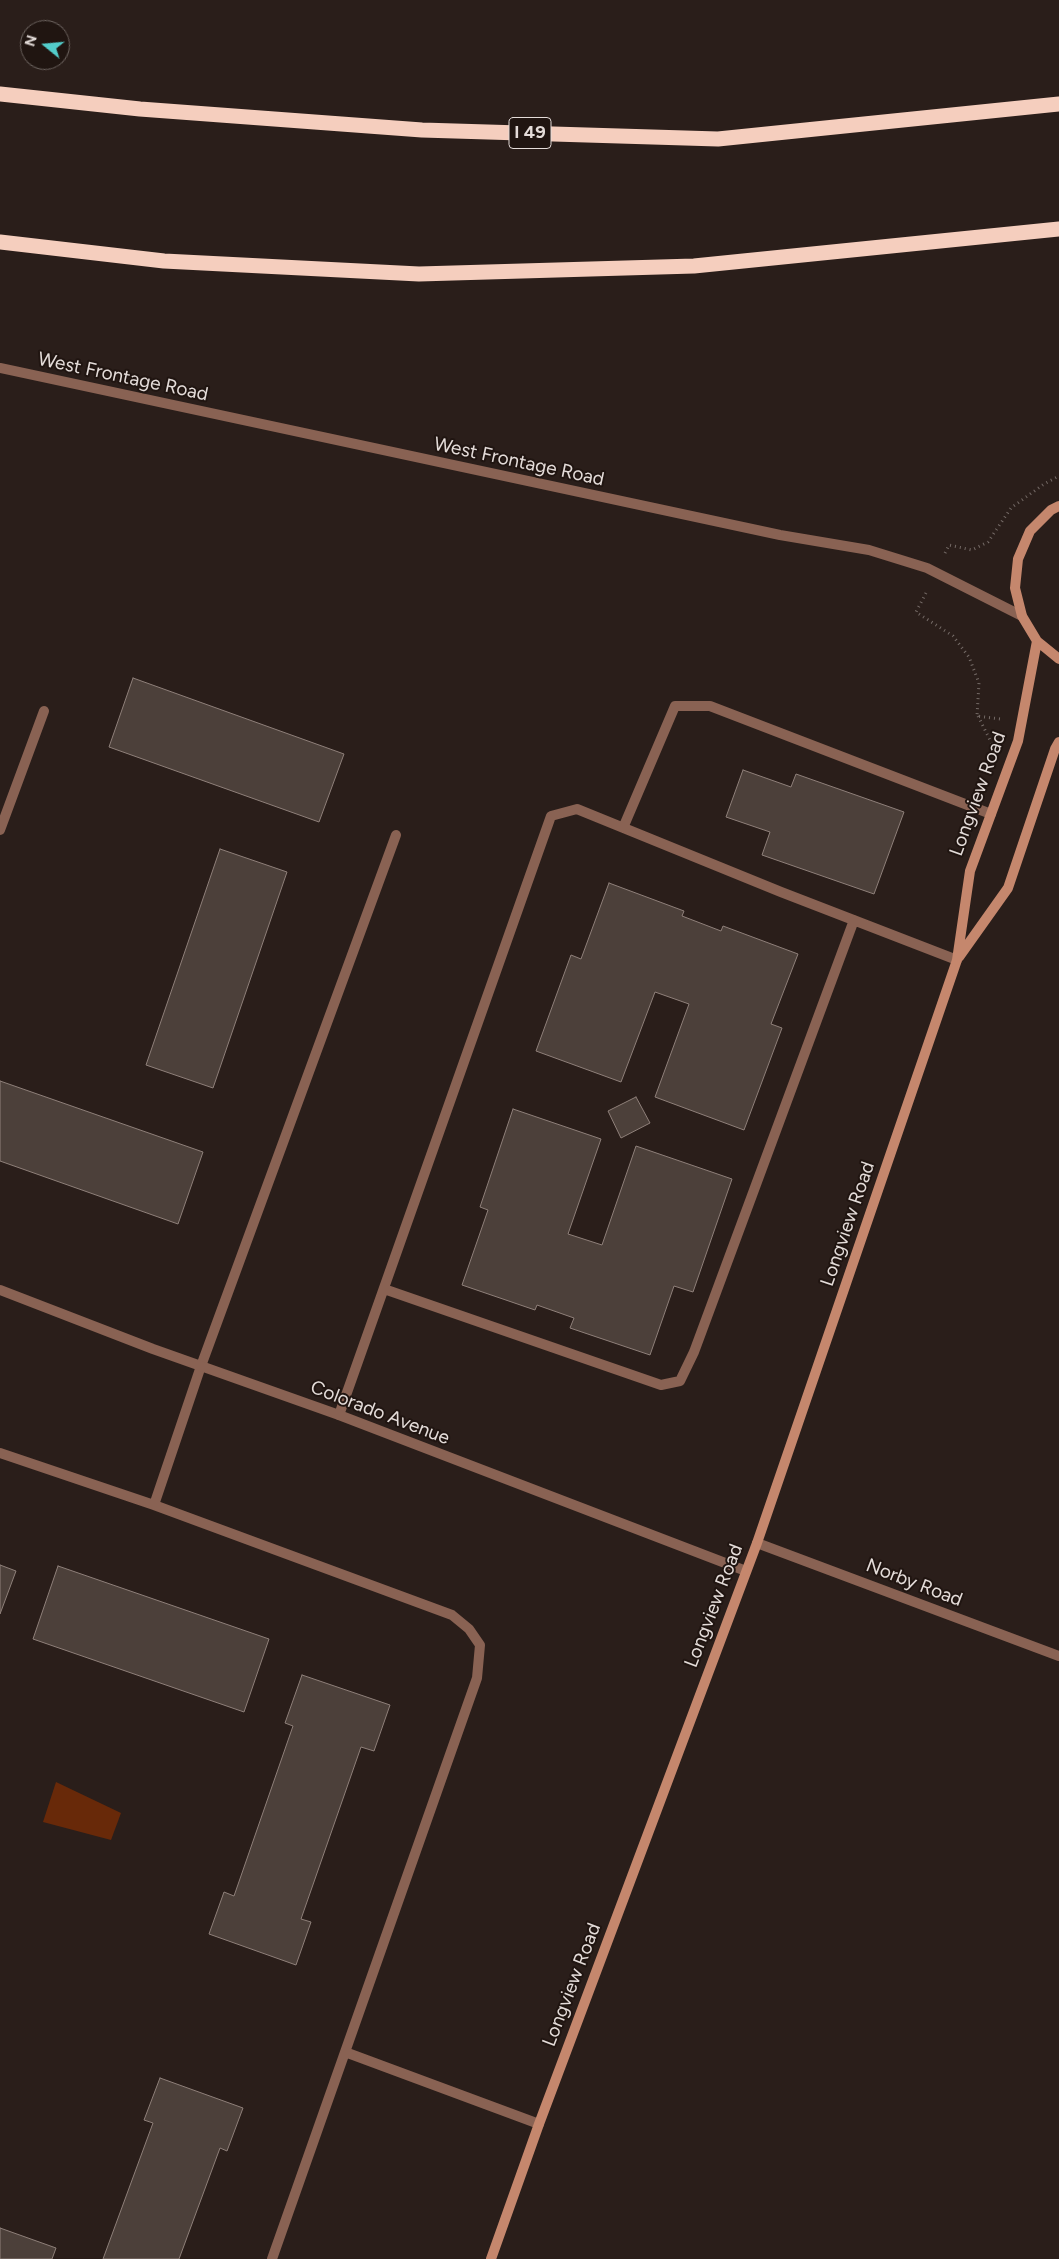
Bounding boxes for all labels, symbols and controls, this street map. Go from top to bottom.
north arrow [20,20,70,70]
text: N [21,33,41,48]
road number: I 49 [509,118,551,148]
street label: West Frontage Road [36,348,210,406]
street label: West Frontage Road [432,433,606,491]
street label: Longview Road [945,729,1011,859]
street label: Longview Road [816,1159,880,1289]
street label: Colorado Avenue [307,1376,453,1450]
street label: Longview Road [680,1541,748,1671]
street label: Norby Road [863,1554,965,1612]
street label: Longview Road [538,1920,606,2050]

